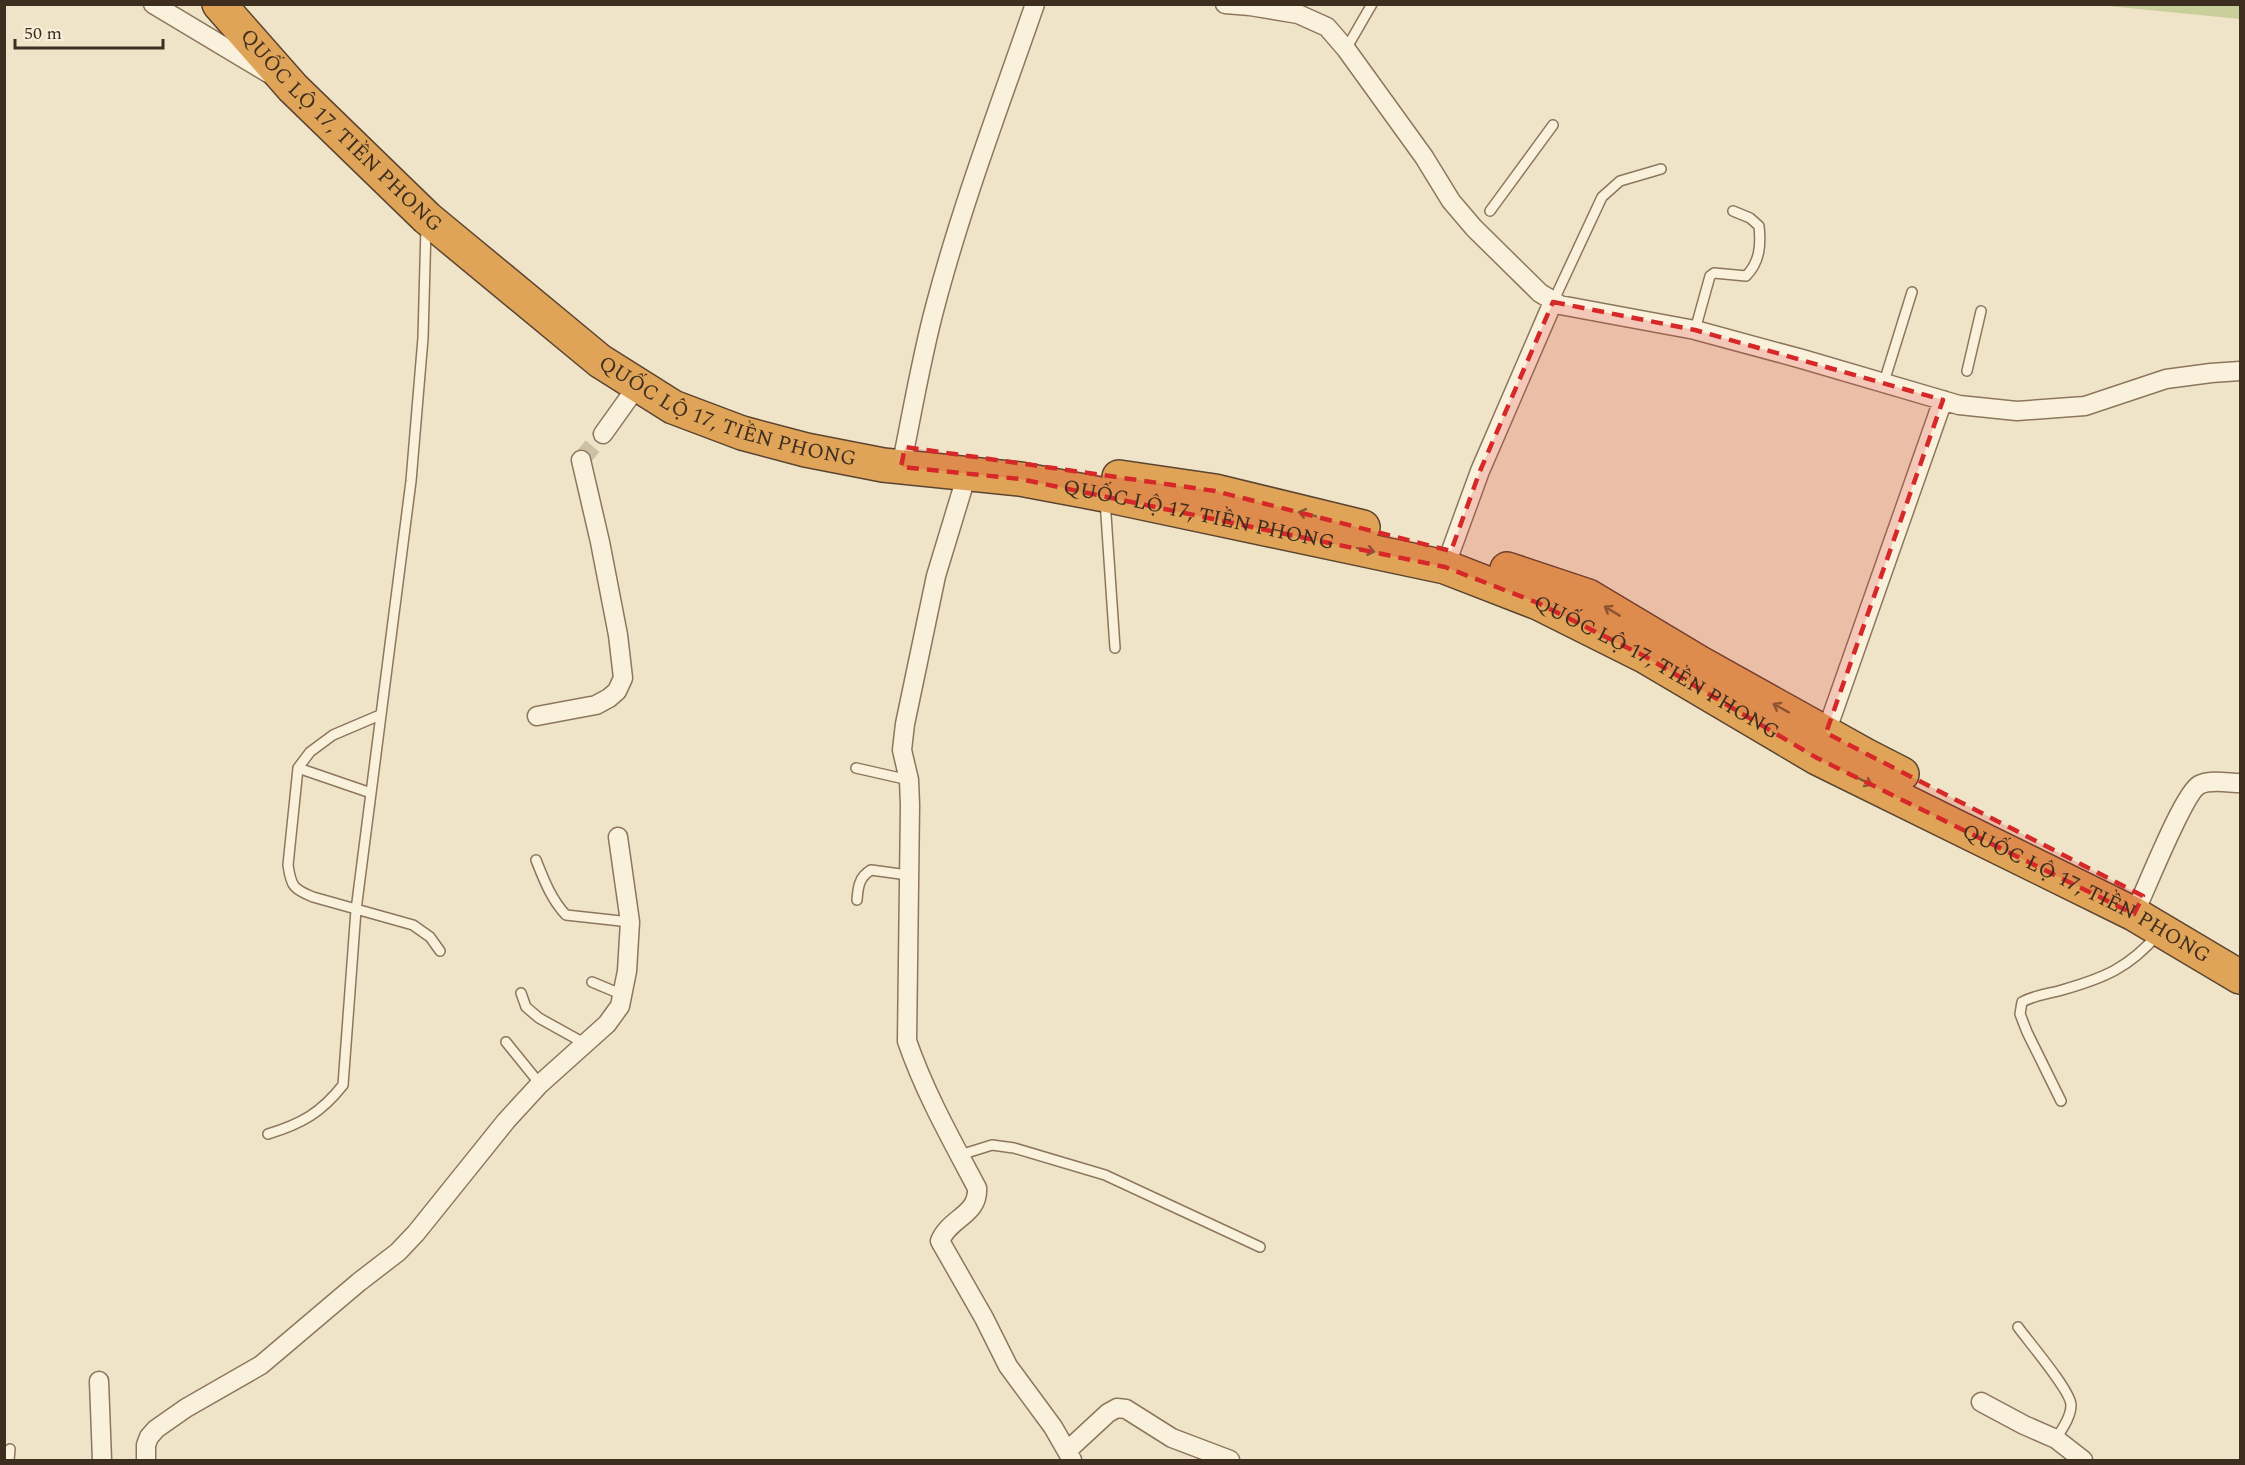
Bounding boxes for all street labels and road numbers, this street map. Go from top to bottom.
street label: QUỐC LỘ 17, TIỀN PHONG [232,22,449,240]
street label: QUỐC LỘ 17, TIỀN PHONG [592,348,859,475]
street label: QUỐC LỘ 17, TIỀN PHONG [1060,471,1338,559]
street label: QUỐC LỘ 17, TIỀN PHONG [1528,587,1785,748]
street label: QUỐC LỘ 17, TIỀN PHONG [1956,816,2216,972]

